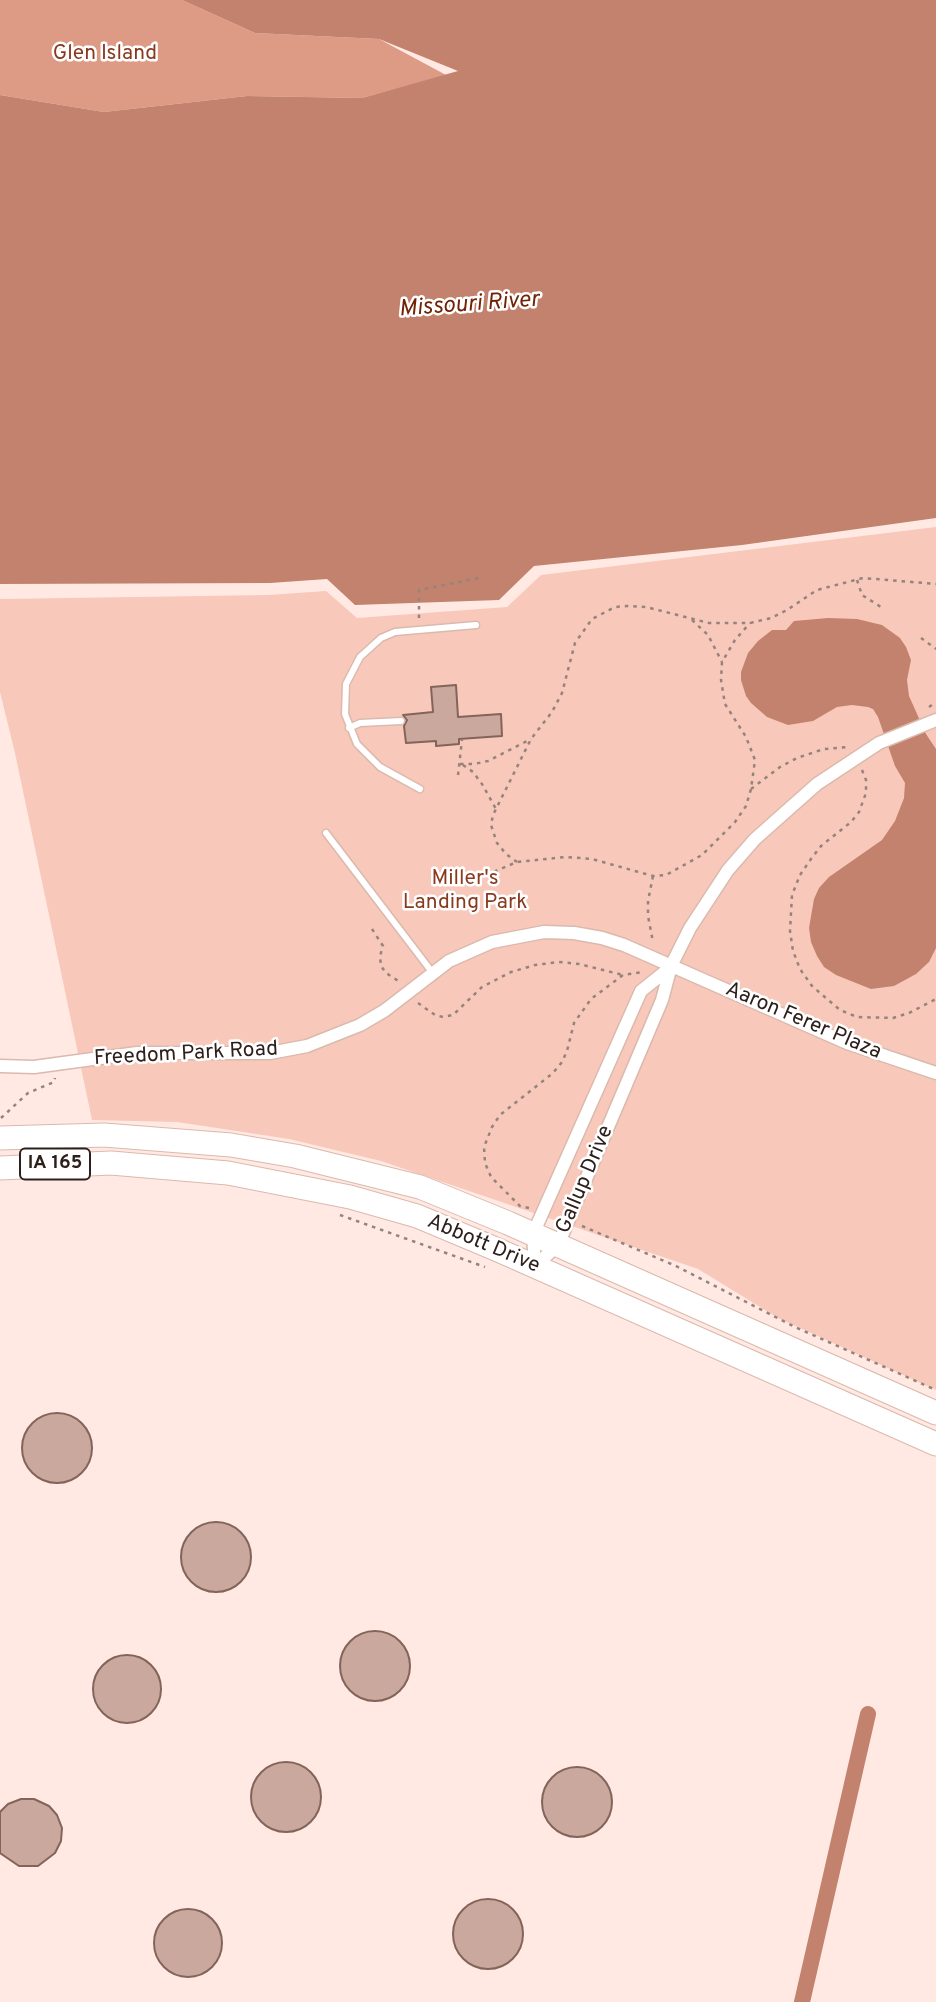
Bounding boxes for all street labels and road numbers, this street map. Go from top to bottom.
street label: Aaron Ferer Plaza [721,978,885,1066]
street label: Freedom Park Road [93,1038,279,1072]
street label: Gallup Drive [552,1122,620,1238]
road number: IA 165 [20,1148,90,1180]
street label: Abbott Drive [423,1210,543,1280]

